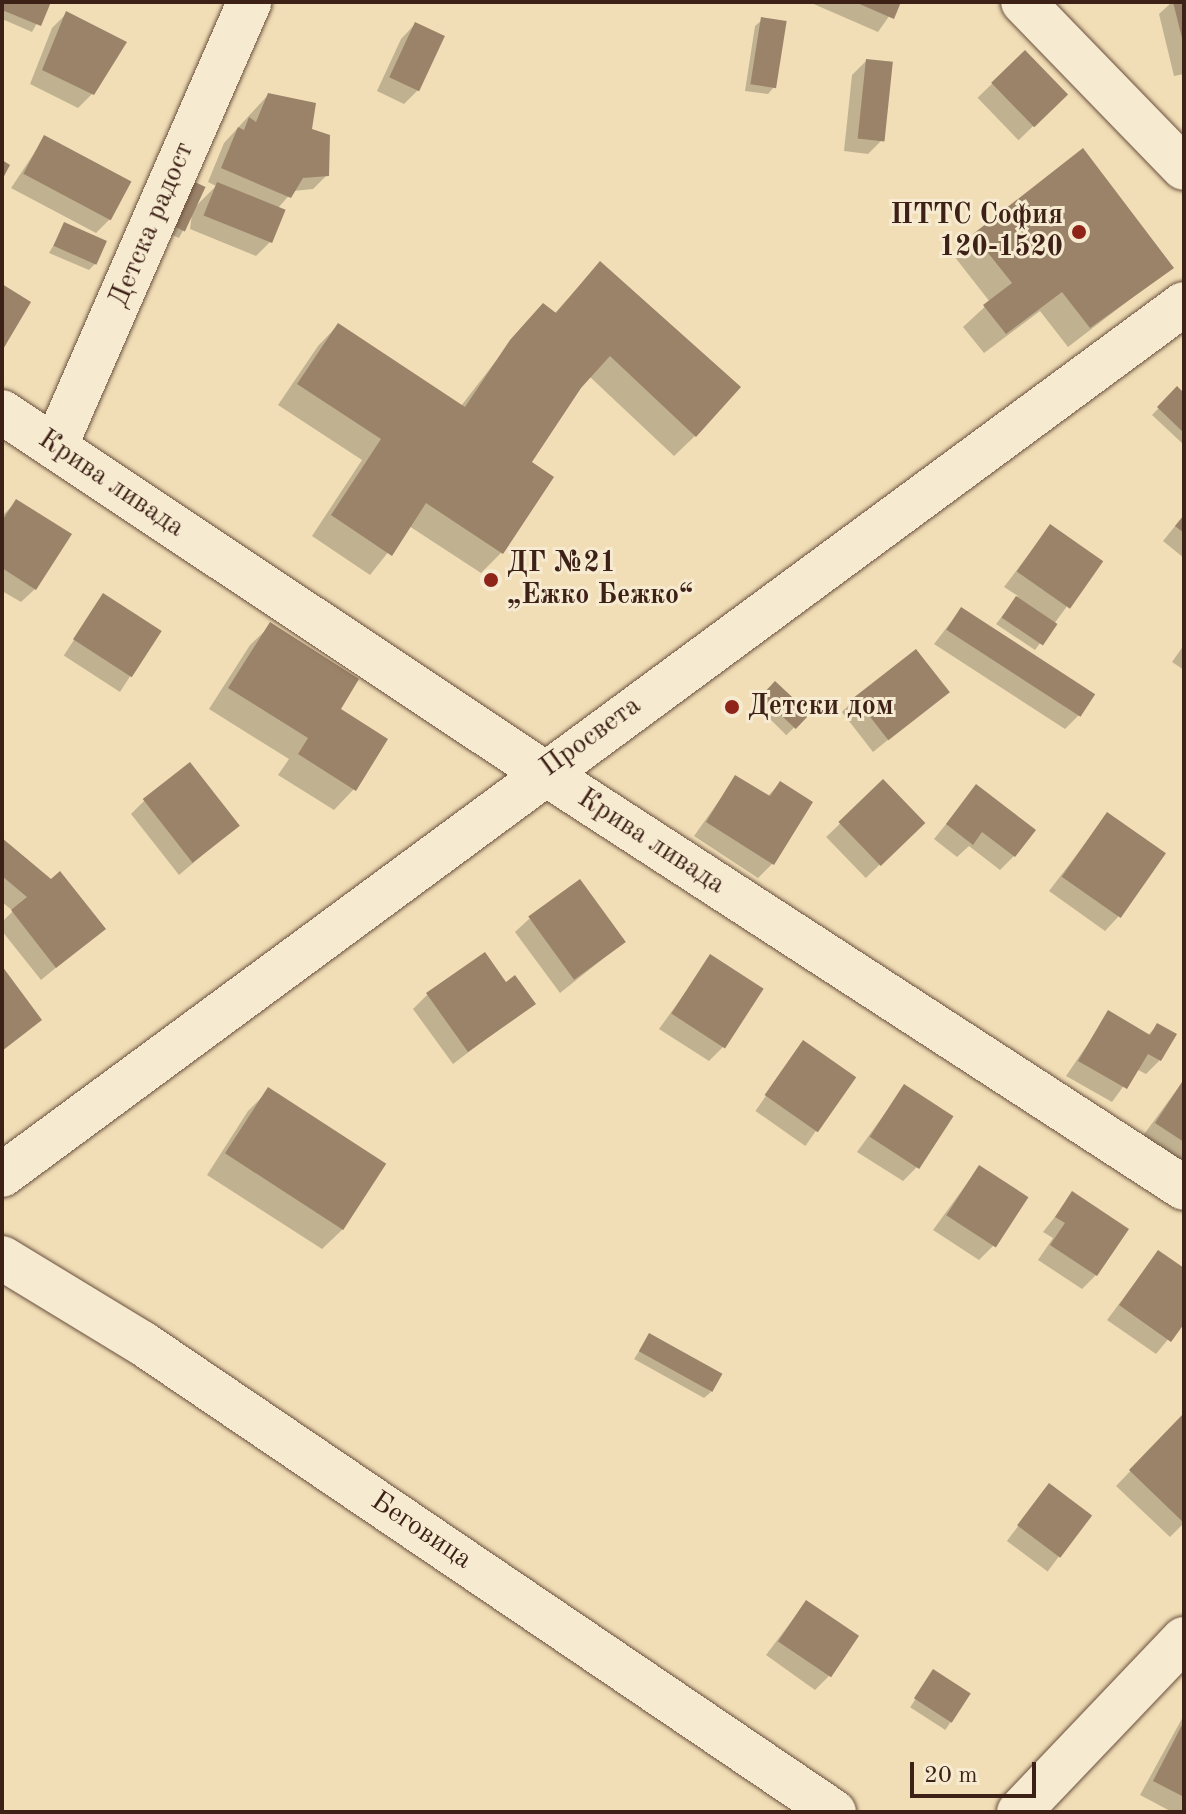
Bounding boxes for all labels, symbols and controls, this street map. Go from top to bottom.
street label: Детска радост [102,137,202,313]
place label: ПТТС София 120-1520 [890,199,1063,265]
marker: ПТТС София 120-1520 [1070,223,1088,241]
street label: Крива ливада [32,423,190,545]
place label: ДГ №21 „Ежко Бежко“ [507,547,693,613]
marker: ДГ №21 „Ежко Бежко“ [482,571,500,589]
street label: Просвета [534,689,648,785]
place label: Детски дом [748,690,894,724]
marker: Детски дом [723,698,741,716]
street label: Крива ливада [571,782,731,902]
street label: Беговица [364,1485,478,1577]
scale bar [914,1746,1040,1796]
text: 20 m [924,1764,978,1788]

